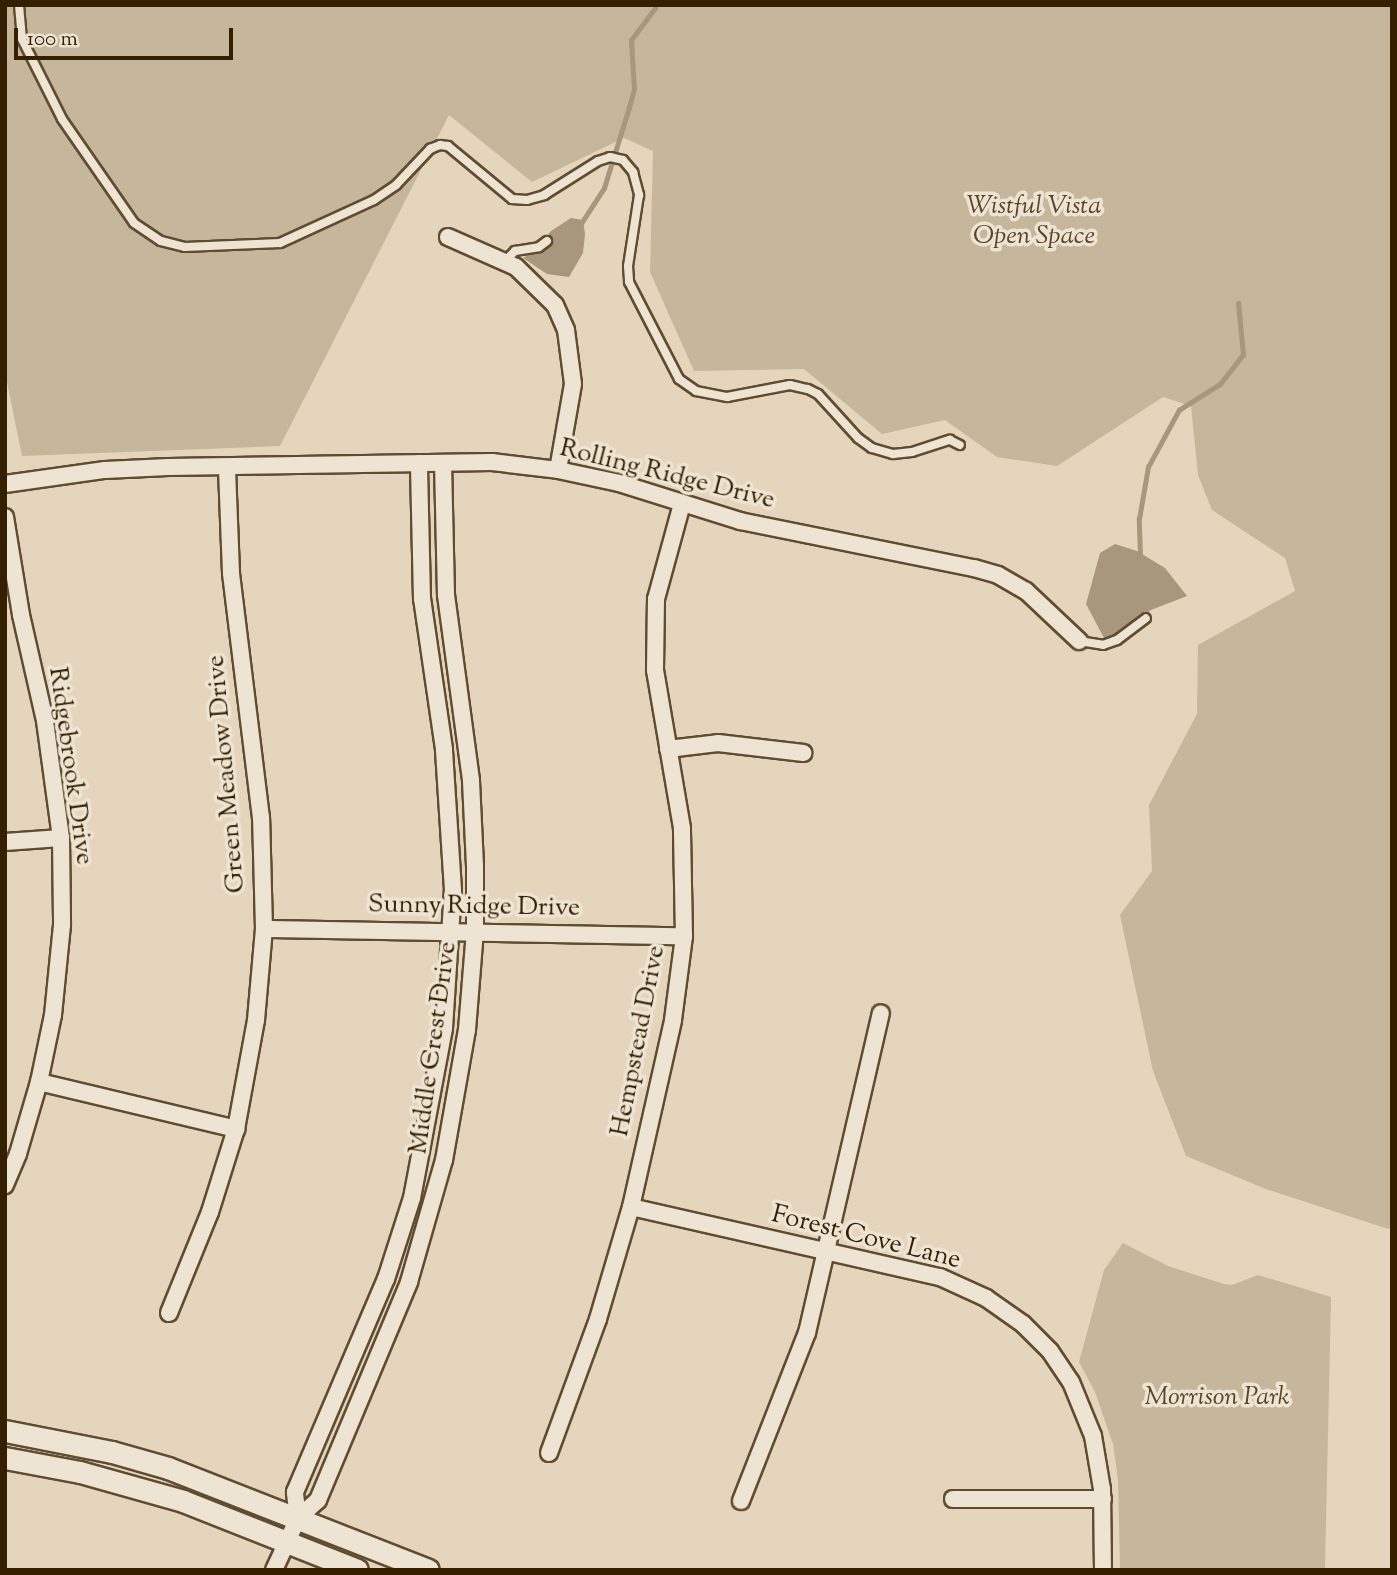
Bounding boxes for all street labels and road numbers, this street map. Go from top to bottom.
street label: Rolling Ridge Drive [556,433,778,517]
street label: Green Meadow Drive [201,654,253,894]
street label: Ridgebrook Drive [41,665,99,867]
street label: Sunny Ridge Drive [368,890,580,924]
street label: Middle Crest Drive [404,940,464,1156]
street label: Hempstead Drive [605,943,673,1139]
street label: Forest Cove Lane [768,1199,964,1277]

